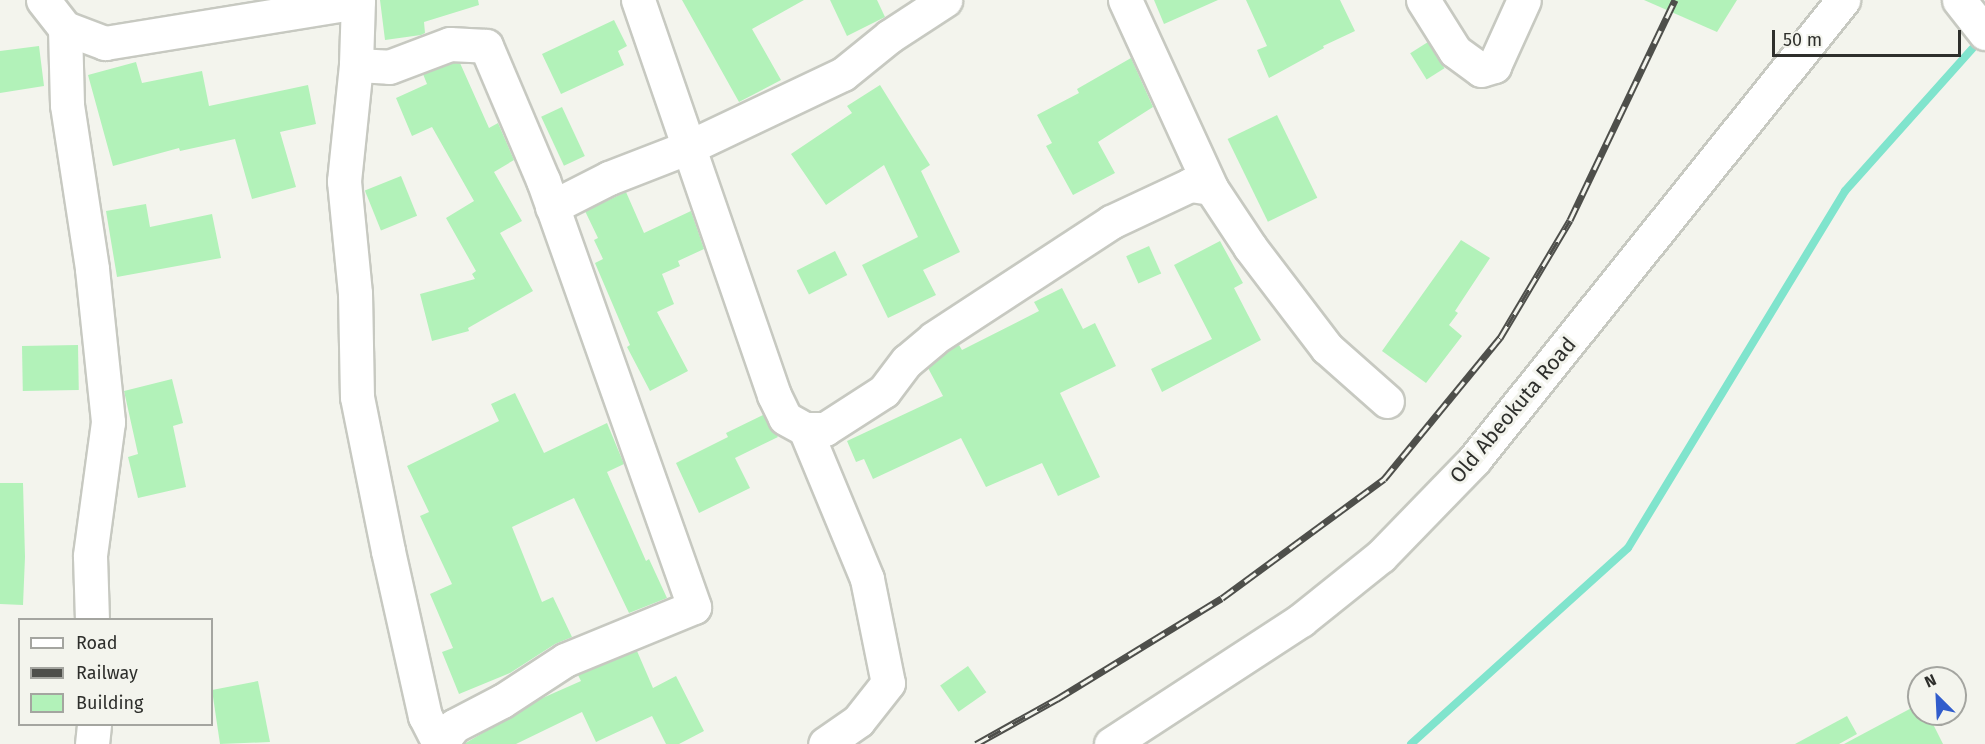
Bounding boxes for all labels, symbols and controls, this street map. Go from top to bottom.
scale bar [1775,18,1964,56]
text: 50 m [1783,29,1822,51]
street label: Old Abeokuta Road [1445,332,1581,488]
legend [18,618,213,726]
text: Road [76,632,118,654]
text: Railway [76,662,138,684]
north arrow [1907,666,1967,726]
text: N [1922,670,1939,692]
text: Building [76,692,143,714]

